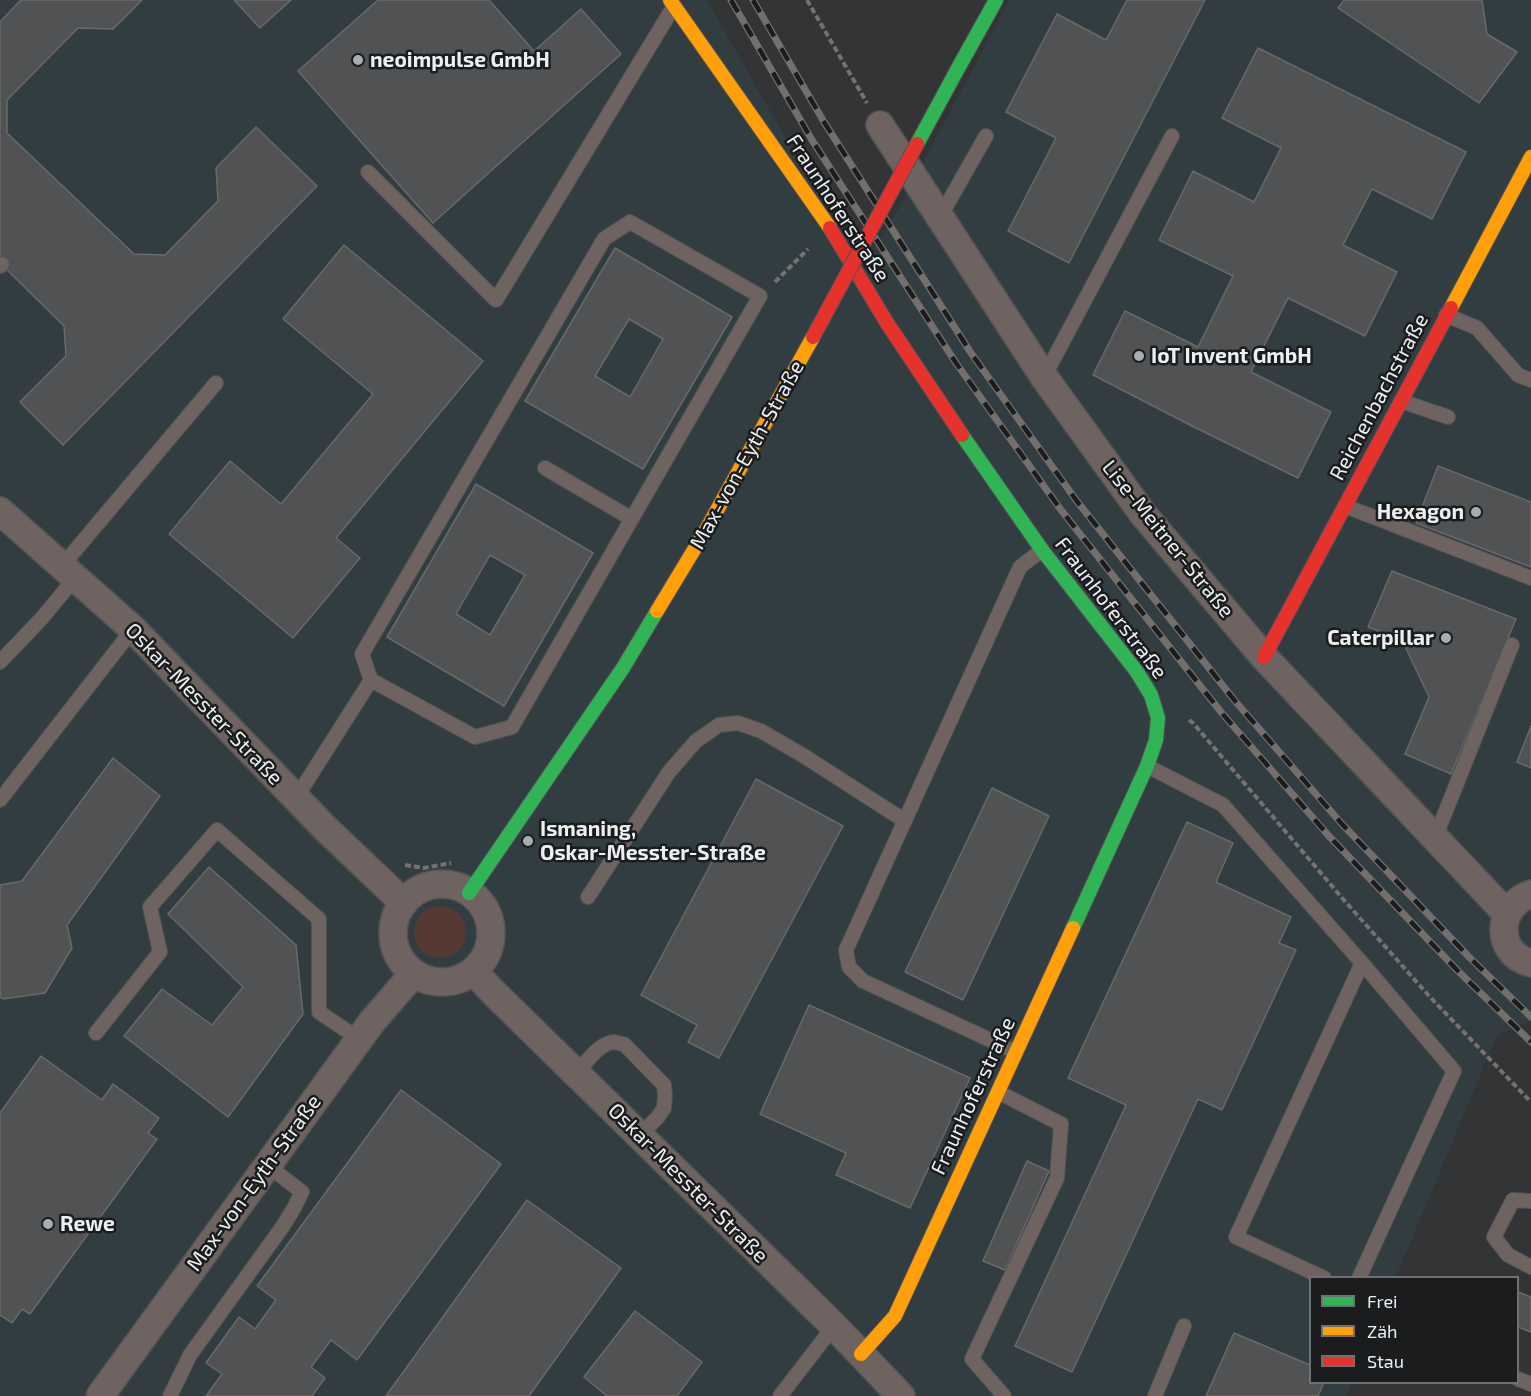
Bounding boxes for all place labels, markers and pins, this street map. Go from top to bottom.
place label: neoimpulse GmbH [370,47,550,73]
marker: neoimpulse GmbH [351,53,365,67]
place label: IoT Invent GmbH [1151,343,1312,369]
marker: IoT Invent GmbH [1132,349,1146,363]
place label: Hexagon [1377,499,1464,525]
marker: Hexagon [1469,505,1483,519]
place label: Caterpillar [1327,625,1434,651]
marker: Caterpillar [1439,631,1453,645]
place label: Ismaning, Oskar-Messter-Straße [540,816,766,866]
marker: Ismaning, Oskar-Messter-Straße [521,834,535,848]
place label: Rewe [60,1211,115,1237]
marker: Rewe [41,1217,55,1231]

